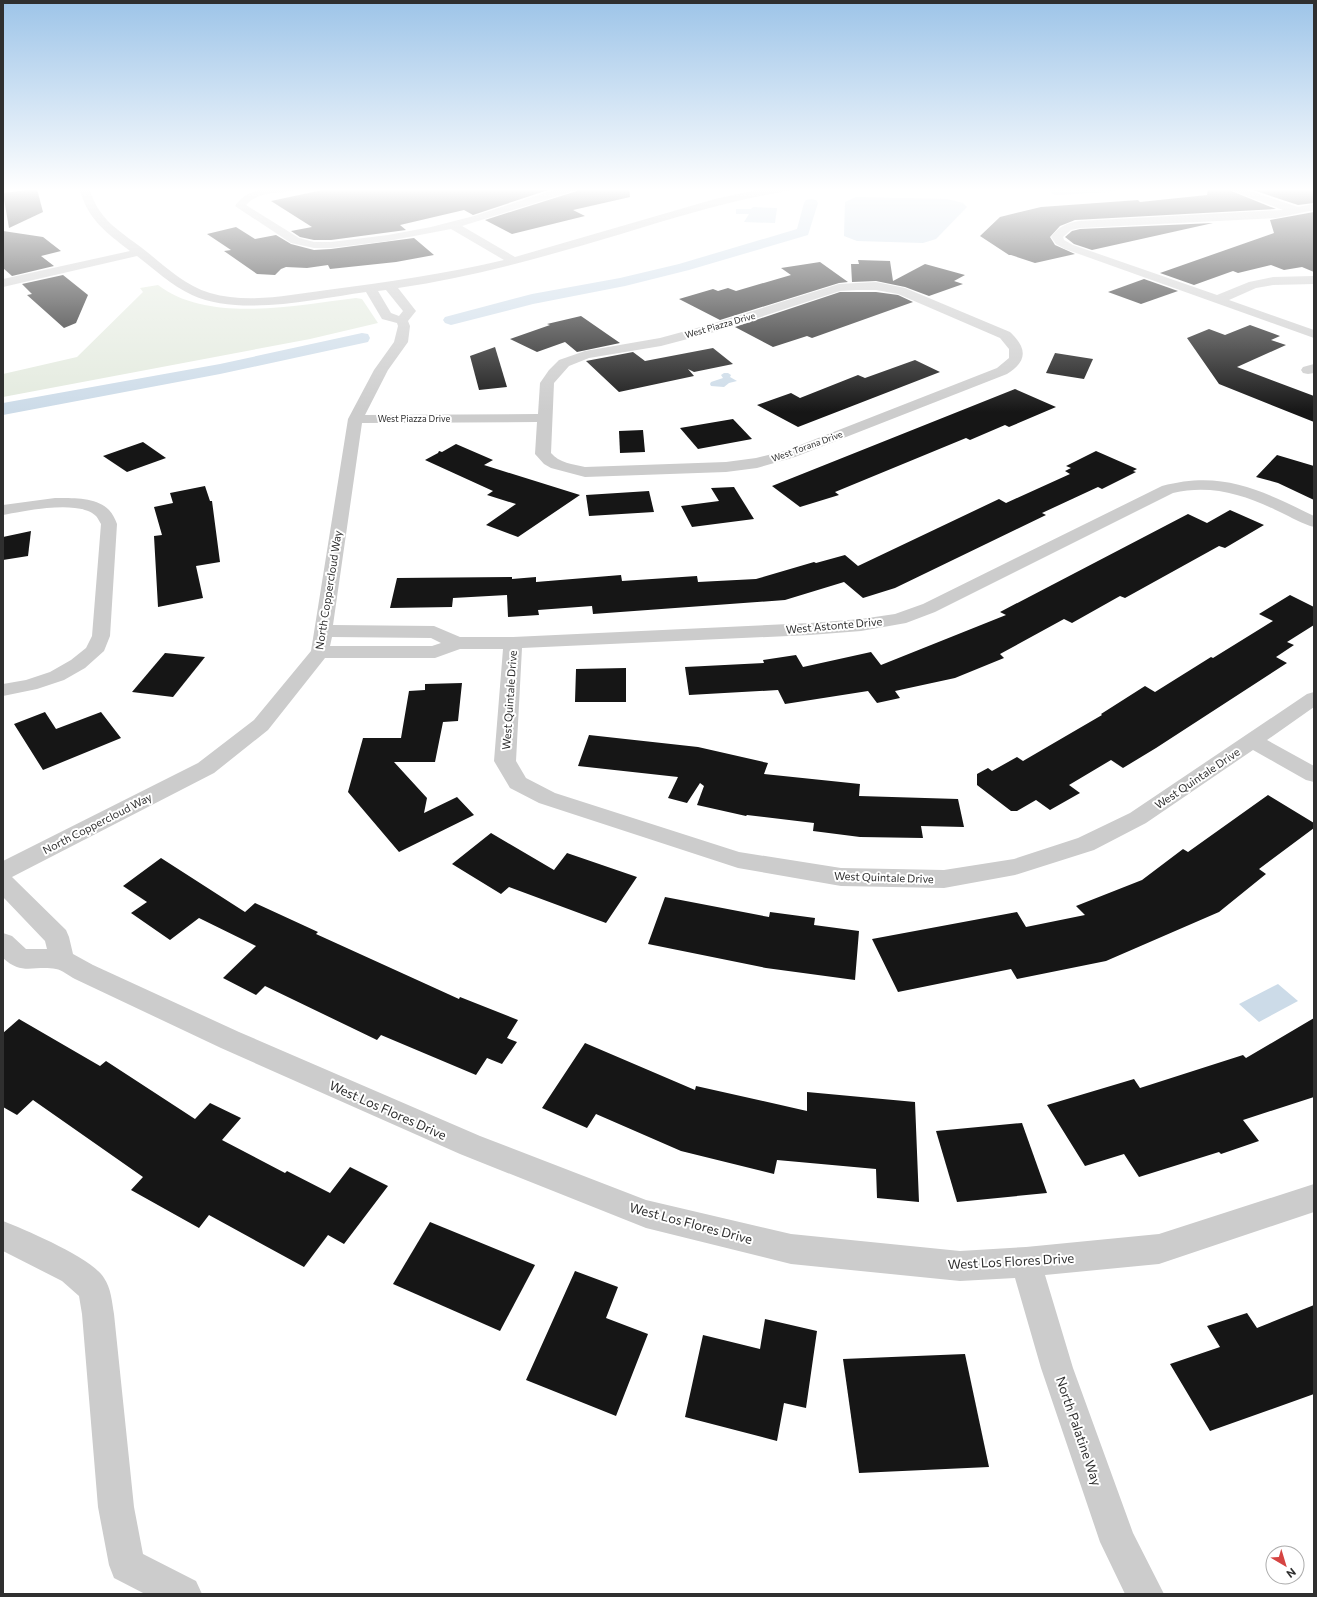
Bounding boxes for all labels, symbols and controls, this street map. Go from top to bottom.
street label: West Piazza Drive [684,310,757,340]
street label: West Piazza Drive [378,413,451,424]
street label: West Torana Drive [770,428,844,464]
street label: North Coppercloud Way [312,529,344,651]
street label: West Astonte Drive [785,614,883,636]
street label: West Quintale Drive [499,650,519,750]
street label: West Quintale Drive [1152,745,1242,811]
street label: North Coppercloud Way [40,790,154,856]
street label: West Quintale Drive [834,869,934,885]
street label: West Los Flores Drive [327,1077,449,1143]
street label: West Los Flores Drive [628,1199,754,1247]
street label: West Los Flores Drive [947,1250,1075,1272]
street label: North Palatine Way [1053,1374,1105,1488]
north arrow [1265,1545,1305,1585]
text: N [1284,1566,1299,1581]

